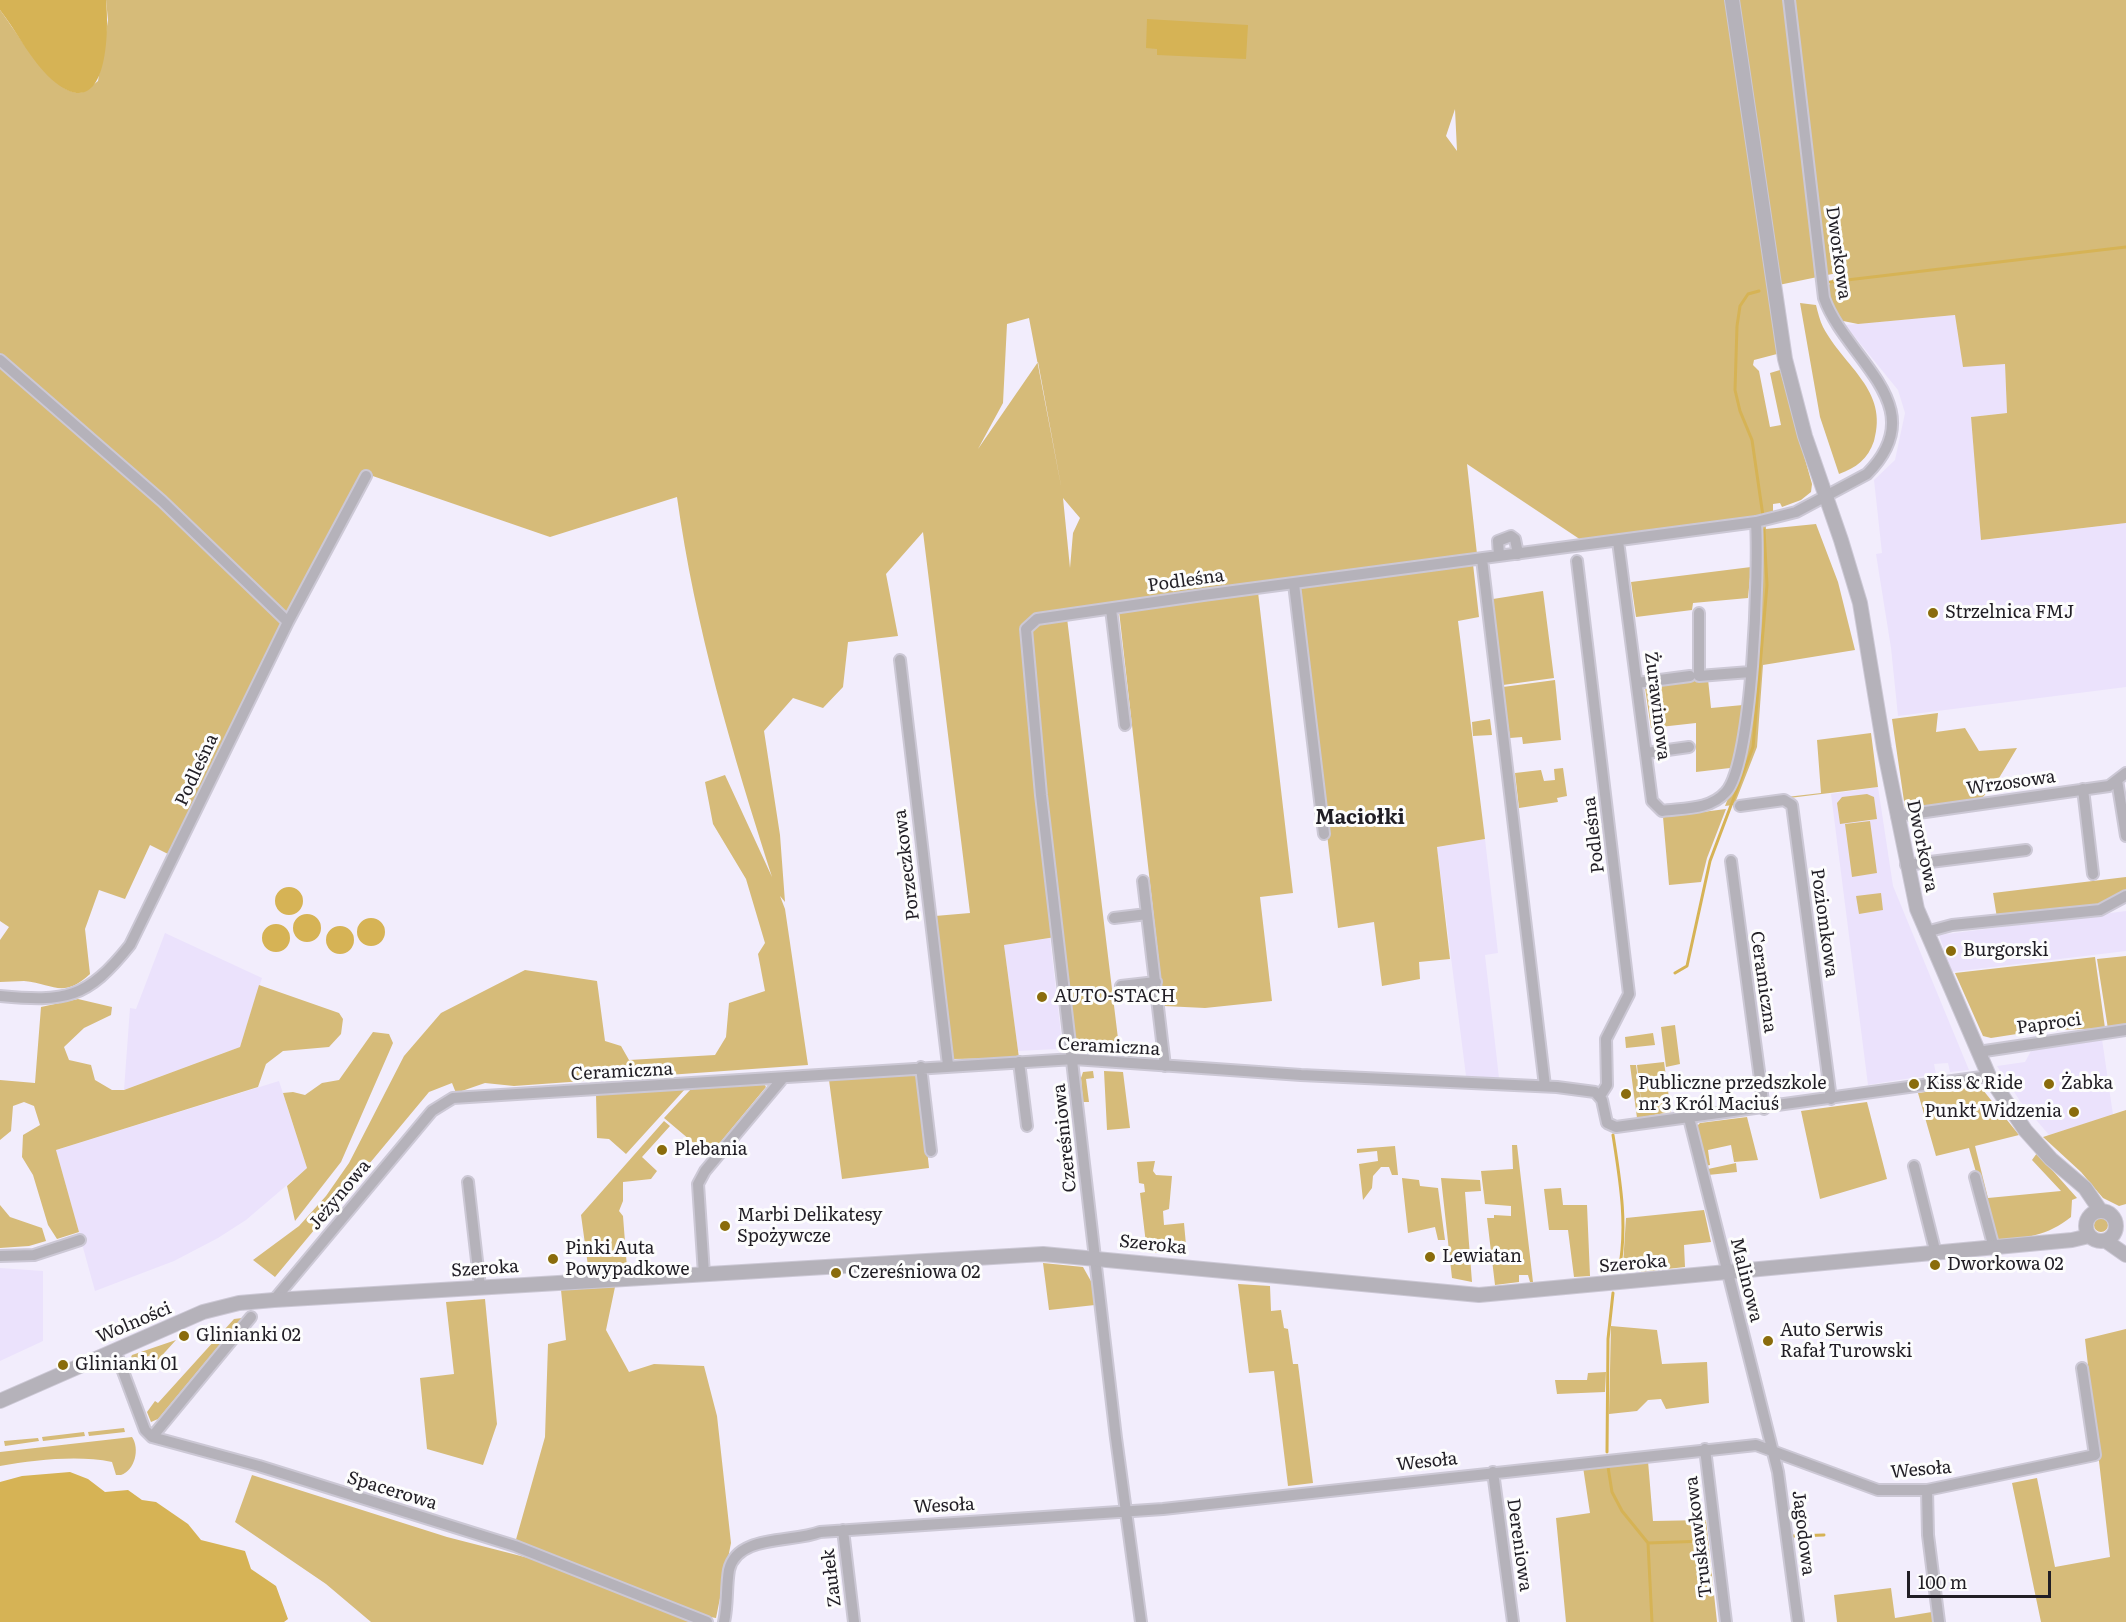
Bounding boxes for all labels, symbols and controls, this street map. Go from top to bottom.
street label: Dworkowa [1821,205,1855,301]
street label: Podleśna [1146,565,1226,597]
place label: Strzelnica FMJ [1945,602,2074,624]
marker: Strzelnica FMJ [1926,606,1940,620]
street label: Żurawinowa [1640,650,1674,762]
street label: Podleśna [171,731,223,809]
street label: Wrzosowa [1965,766,2057,800]
street label: Podleśna [1579,795,1609,875]
street label: Dworkowa [1902,798,1942,894]
district label: Maciołki [1315,806,1405,830]
street label: Porzeczkowa [889,808,925,922]
street label: Poziomkowa [1806,867,1842,979]
street label: Ceramiczna [1745,930,1781,1034]
place label: Burgorski [1963,940,2048,962]
marker: Burgorski [1944,944,1958,958]
place label: AUTO-STACH [1054,986,1176,1008]
marker: AUTO-STACH [1035,990,1049,1004]
street label: Paproci [2015,1009,2083,1039]
street label: Ceramiczna [1057,1034,1161,1060]
street label: Ceramiczna [570,1059,674,1085]
place label: Publiczne przedszkole nr 3 Król Maciuś [1638,1073,1827,1116]
place label: Kiss & Ride [1926,1073,2023,1095]
place label: Żabka [2061,1073,2113,1095]
marker: Kiss & Ride [1907,1077,1921,1091]
marker: Żabka [2042,1077,2056,1091]
street label: Czereśniowa [1049,1083,1081,1193]
marker: Publiczne przedszkole nr 3 Król Maciuś [1619,1087,1633,1101]
place label: Punkt Widzenia [1924,1101,2062,1123]
marker: Punkt Widzenia [2067,1105,2081,1119]
place label: Plebania [674,1139,748,1161]
marker: Plebania [655,1143,669,1157]
street label: Jeżynowa [304,1156,376,1234]
place label: Marbi Delikatesy Spożywcze [737,1205,882,1248]
marker: Marbi Delikatesy Spożywcze [718,1219,732,1233]
street label: Szeroka [1118,1231,1188,1259]
street label: Malinowa [1725,1235,1767,1325]
place label: Pinki Auta Powypadkowe [565,1238,689,1280]
place label: Lewiatan [1442,1246,1522,1268]
marker: Lewiatan [1423,1250,1437,1264]
street label: Szeroka [1598,1250,1668,1278]
marker: Pinki Auta Powypadkowe [546,1252,560,1266]
place label: Dworkowa 02 [1947,1254,2064,1276]
street label: Szeroka [450,1256,520,1282]
marker: Dworkowa 02 [1928,1258,1942,1272]
place label: Czereśniowa 02 [848,1262,980,1284]
marker: Czereśniowa 02 [829,1266,843,1280]
street label: Wolności [93,1298,175,1348]
place label: Auto Serwis Rafał Turowski [1780,1320,1912,1362]
place label: Glinianki 02 [196,1325,301,1347]
marker: Glinianki 02 [177,1329,191,1343]
marker: Auto Serwis Rafał Turowski [1761,1334,1775,1348]
place label: Glinianki 01 [75,1354,178,1376]
marker: Glinianki 01 [56,1358,70,1372]
street label: Wesoła [1395,1448,1459,1476]
street label: Wesoła [1890,1457,1952,1483]
street label: Spacerowa [344,1467,440,1515]
street label: Truskawkowa [1681,1475,1717,1599]
street label: Jagodowa [1787,1489,1819,1577]
street label: Wesoła [913,1494,975,1518]
street label: Dereniowa [1502,1497,1536,1593]
street label: Zaułek [818,1548,846,1608]
scale bar [1910,1559,2054,1597]
text: 100 m [1918,1568,1967,1595]

